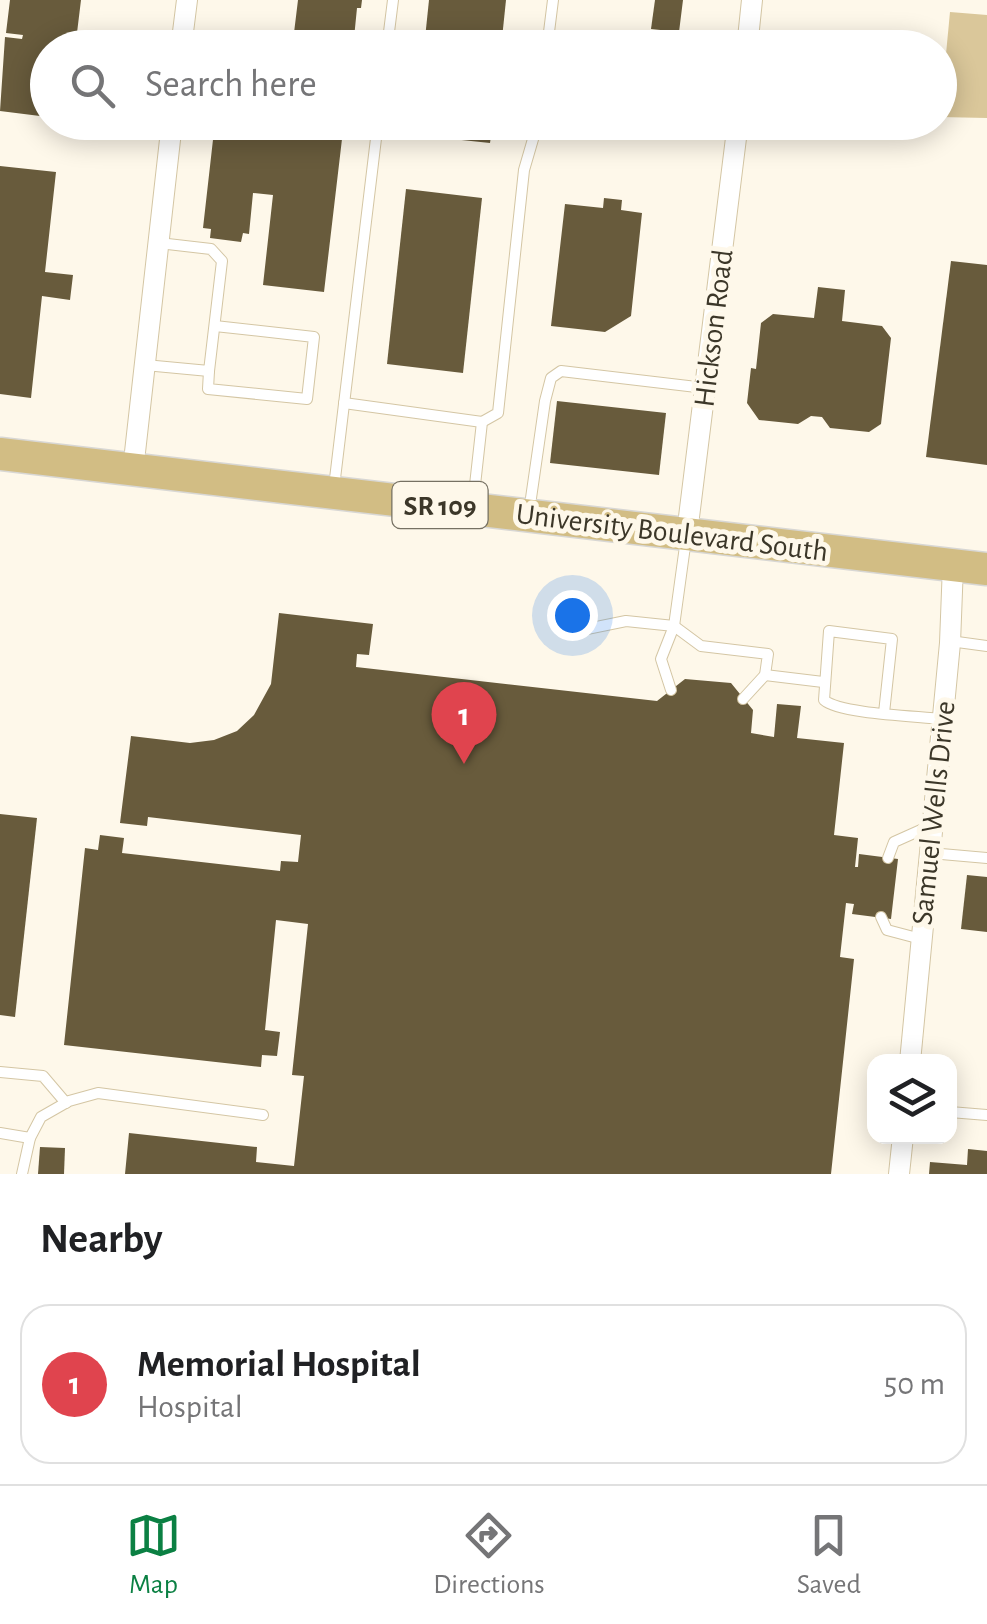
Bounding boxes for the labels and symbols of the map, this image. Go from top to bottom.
street label: Hickson Road [689,248,739,409]
road number: SR 109 [392,482,488,528]
street label: University Boulevard South [514,499,830,567]
your location [547,590,598,641]
pin: 1 [432,682,496,764]
street label: Samuel Wells Drive [907,700,961,927]

